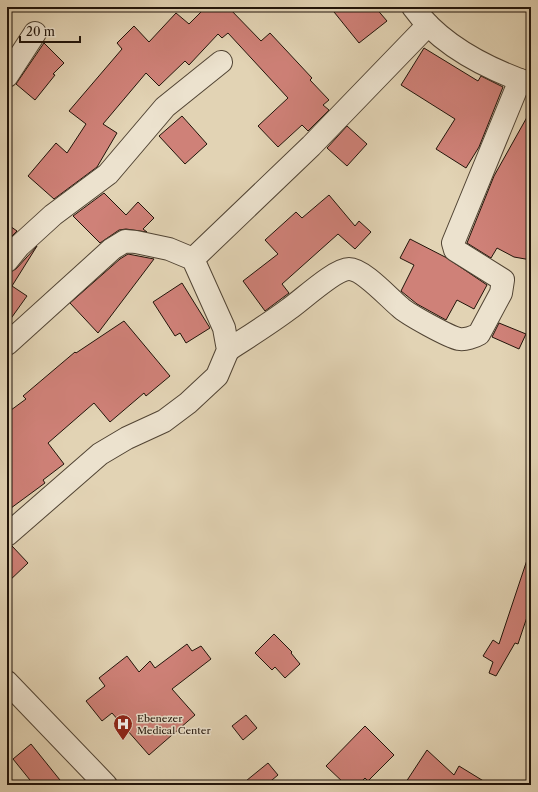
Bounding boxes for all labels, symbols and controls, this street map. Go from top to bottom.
scale bar [20,18,80,44]
text: 20 m [26,24,55,39]
place label: Ebenezer Medical Center [137,712,211,737]
hospital icon: Ebenezer Medical Center [112,713,134,741]

